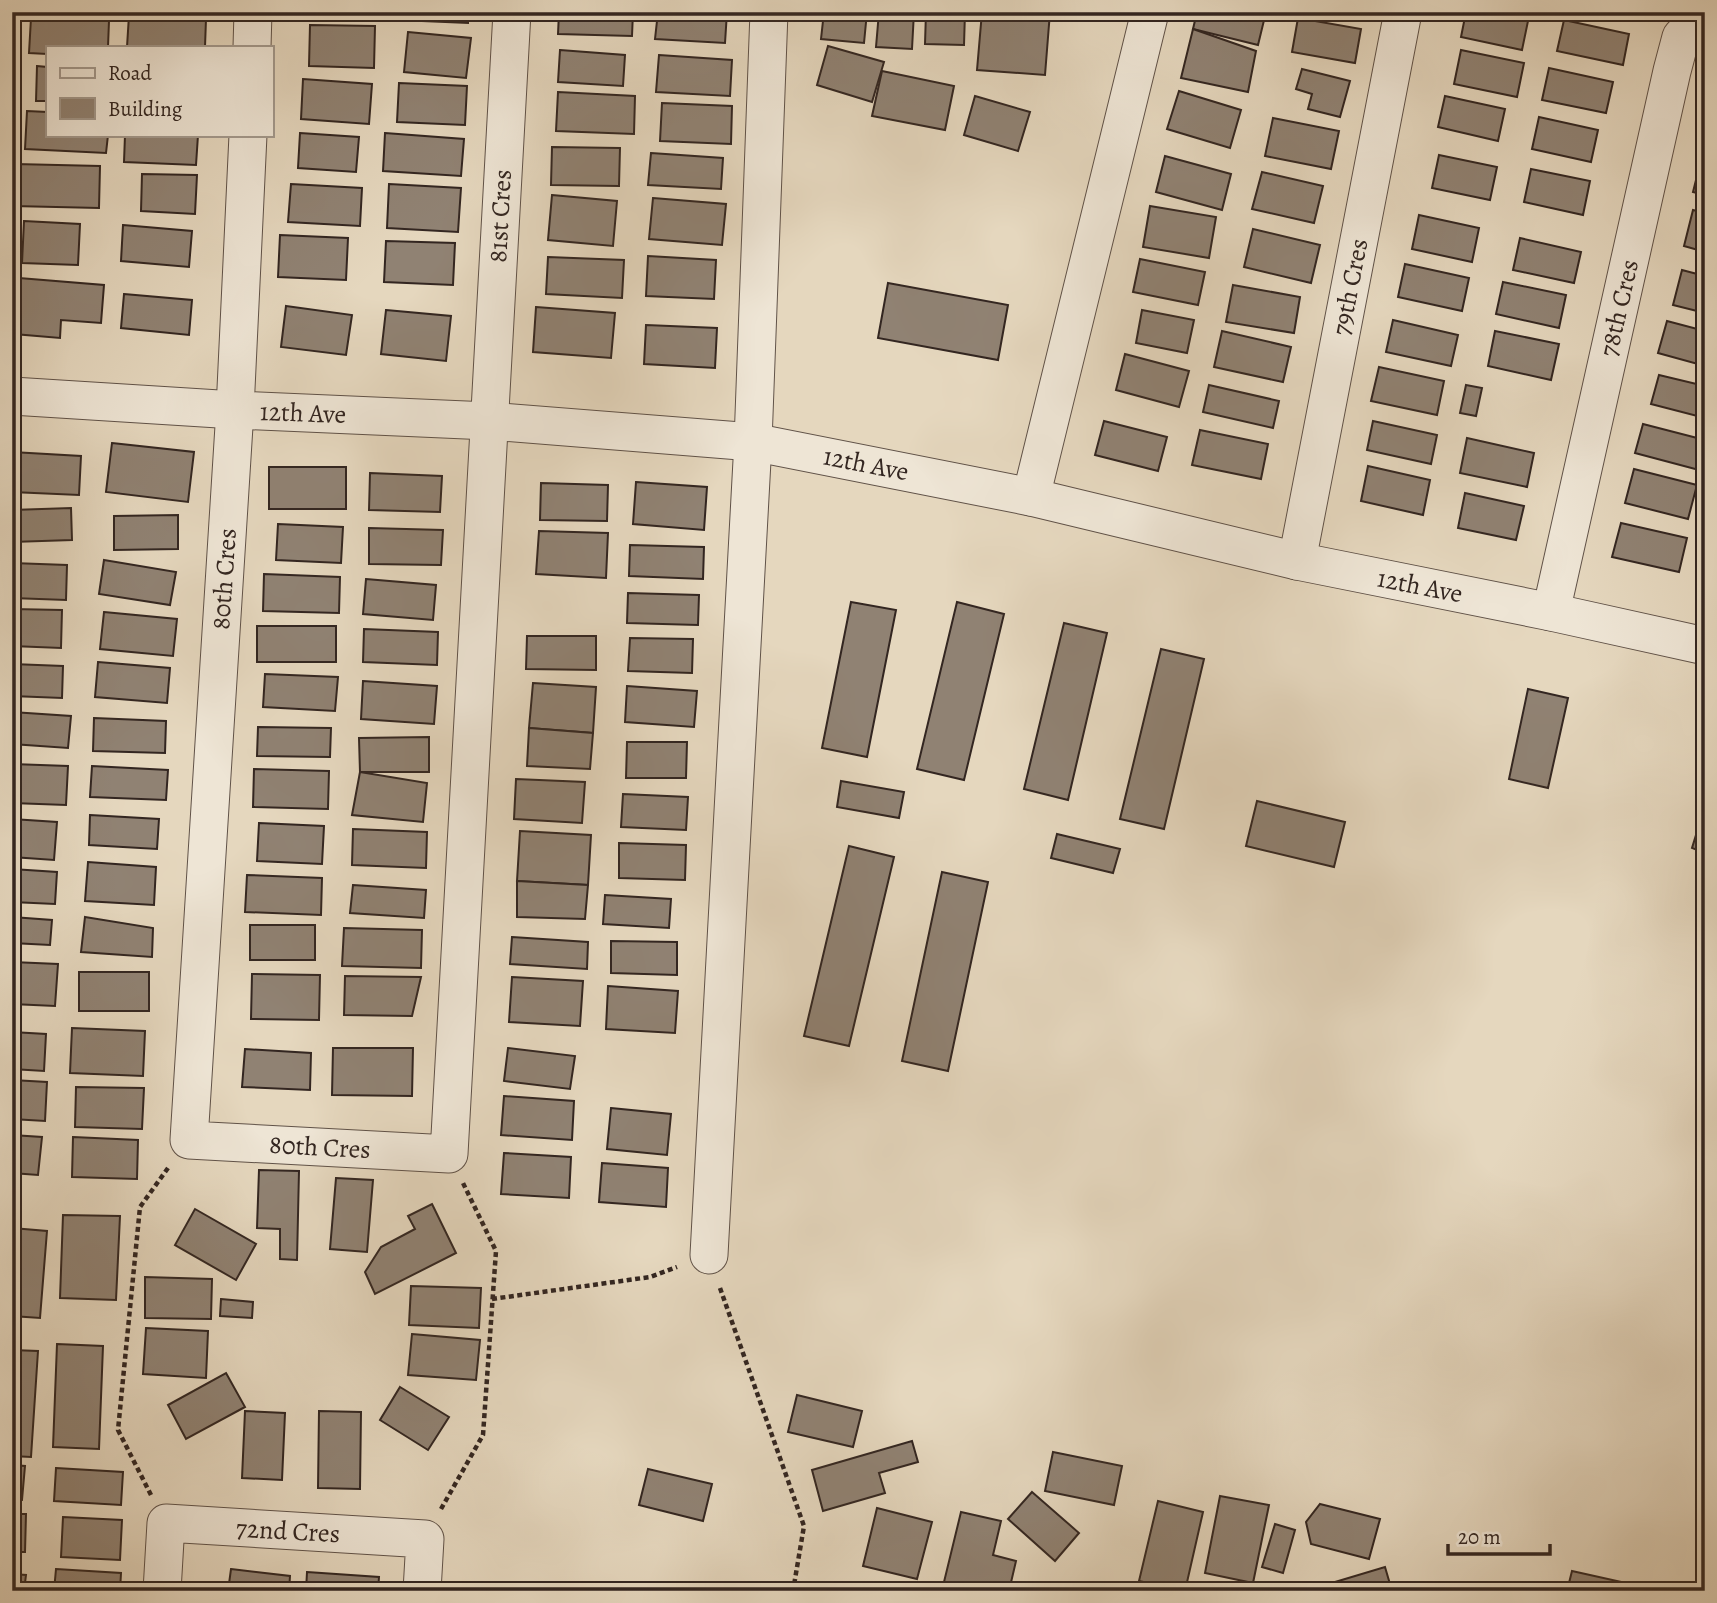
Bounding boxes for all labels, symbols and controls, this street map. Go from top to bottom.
legend [46,46,273,136]
text: Road [108,59,152,87]
text: Building [108,95,183,123]
street label: 81st Cres [480,169,520,263]
street label: 79th Cres [1323,236,1377,338]
street label: 78th Cres [1591,256,1647,360]
street label: 12th Ave [259,394,347,432]
street label: 12th Ave [820,439,912,489]
street label: 80th Cres [203,527,245,631]
street label: 12th Ave [1374,561,1466,611]
street label: 80th Cres [268,1127,372,1167]
street label: 72nd Cres [235,1511,341,1551]
scale bar [1448,1512,1549,1556]
text: 20 m [1458,1523,1501,1551]

